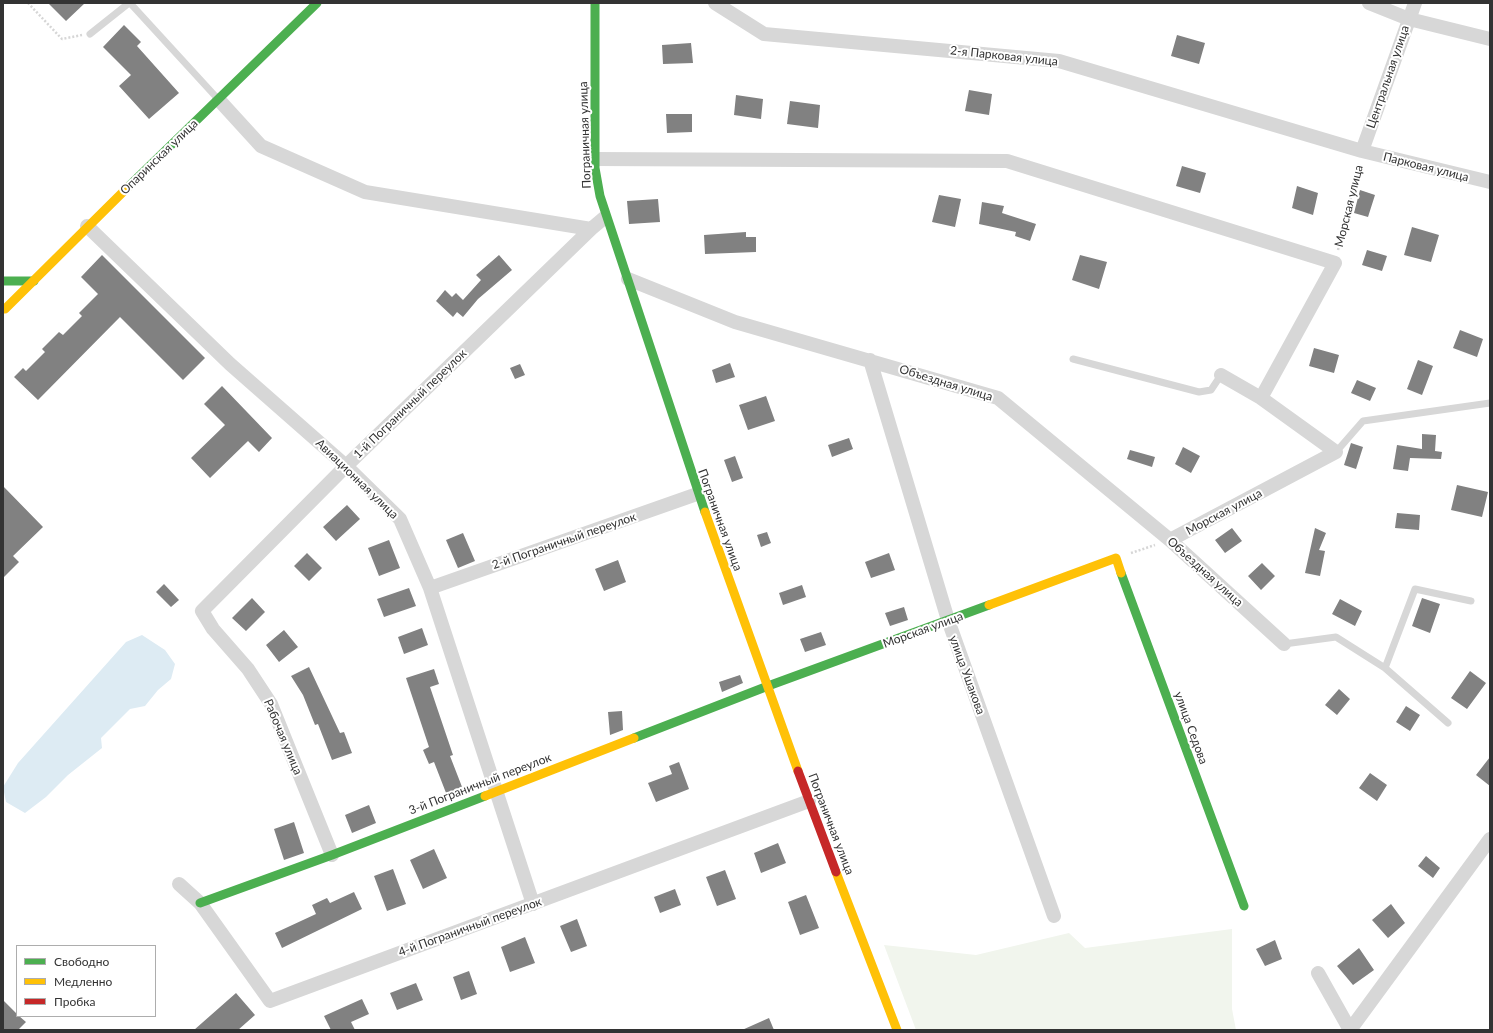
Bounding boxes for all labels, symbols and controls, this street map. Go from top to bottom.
street label: Центральная улица [1364,24,1412,130]
street label: 2-я Парковая улица [949,43,1059,69]
street label: Пограничная улица [576,81,594,189]
street label: Опаринская улица [117,116,201,198]
street label: Парковая улица [1382,149,1470,185]
street label: Морская улица [1332,163,1366,249]
street label: 1-й Пограничный переулок [351,346,469,462]
street label: Объездная улица [898,362,994,404]
street label: Авиационная улица [313,436,401,522]
street label: Пограничная улица [695,467,745,573]
street label: Морская улица [1183,486,1265,538]
street label: 2-й Пограничный переулок [490,510,638,572]
street label: Объездная улица [1164,534,1246,610]
street label: Морская улица [881,609,965,651]
street label: улица Ушакова [946,634,988,716]
street label: улица Седова [1171,690,1211,766]
street label: Рабочая улица [261,697,305,777]
street label: 3-й Пограничный переулок [407,750,553,818]
street label: Пограничная улица [805,771,857,877]
street label: 4-й Пограничный переулок [396,894,544,960]
legend [16,945,156,1017]
text: Свободно [54,954,109,969]
text: Медленно [54,974,112,989]
text: Пробка [54,994,95,1009]

